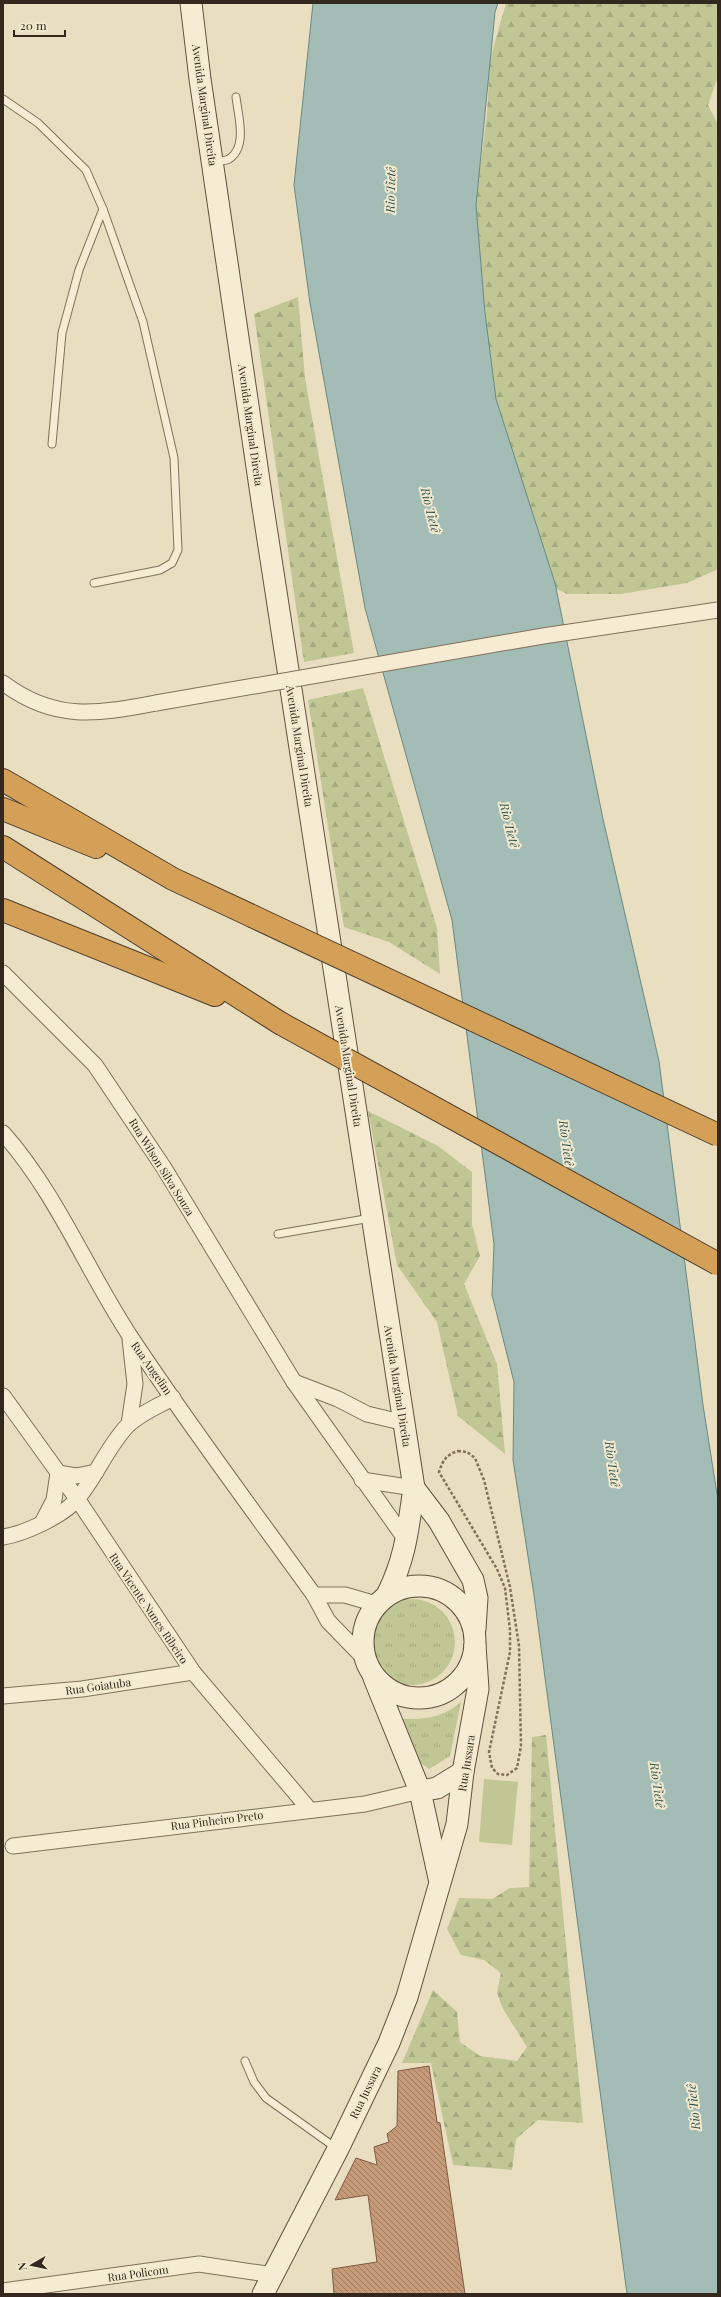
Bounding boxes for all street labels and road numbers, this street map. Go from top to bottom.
street label: Avenida Marginal Direita [189,42,221,167]
street label: Avenida Marginal Direita [235,362,267,487]
street label: Avenida Marginal Direita [283,683,317,808]
street label: Avenida Marginal Direita [332,1003,366,1128]
street label: Rua Wilson Silva Souza [126,1115,198,1219]
street label: Avenida Marginal Direita [381,1323,415,1448]
street label: Rua Angelim [128,1338,176,1398]
street label: Rua Vicente Nunes Ribeiro [106,1550,192,1666]
street label: Rua Goiatuba [64,1674,132,1698]
street label: Rua Jussara [454,1733,478,1792]
street label: Rua Pinheiro Preto [170,1807,264,1833]
street label: Rua Jussara [346,2063,384,2121]
street label: Rua Policom [107,2261,170,2285]

